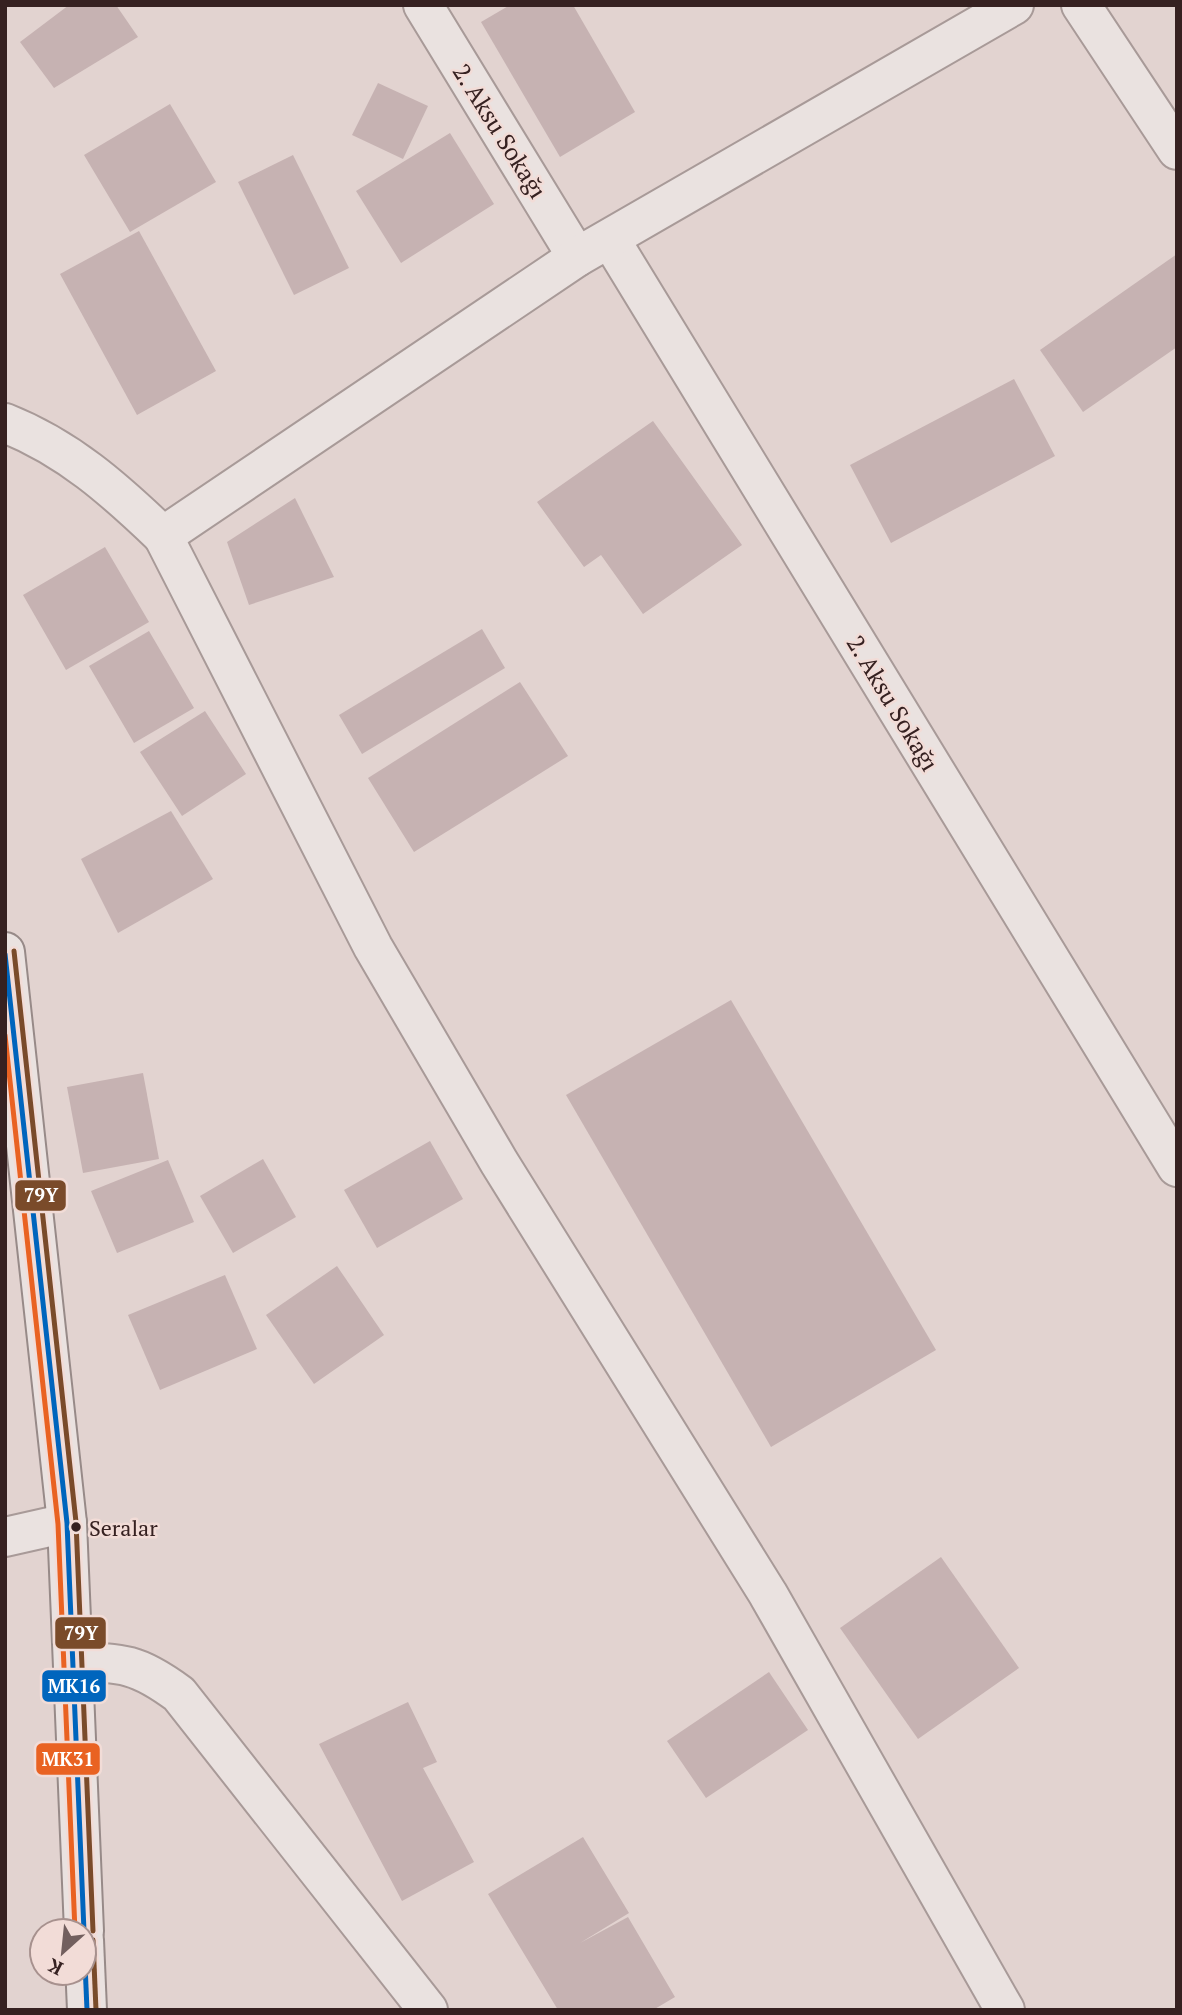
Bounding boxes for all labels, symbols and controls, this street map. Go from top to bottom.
street label: 2. Aksu Sokağı [446,58,554,204]
street label: 2. Aksu Sokağı [840,629,946,777]
line badge: 79Y [14,1179,67,1212]
text: 79Y [24,1182,59,1207]
place label: Seralar [89,1513,158,1542]
marker: Seralar [69,1520,83,1534]
line badge: 79Y [54,1616,107,1650]
text: 79Y [64,1620,99,1645]
line badge: MK16 [41,1669,107,1703]
text: MK16 [48,1673,101,1698]
line badge: MK31 [35,1742,101,1776]
text: MK31 [42,1746,94,1771]
north arrow [28,1917,98,1987]
text: K [43,1953,67,1982]

